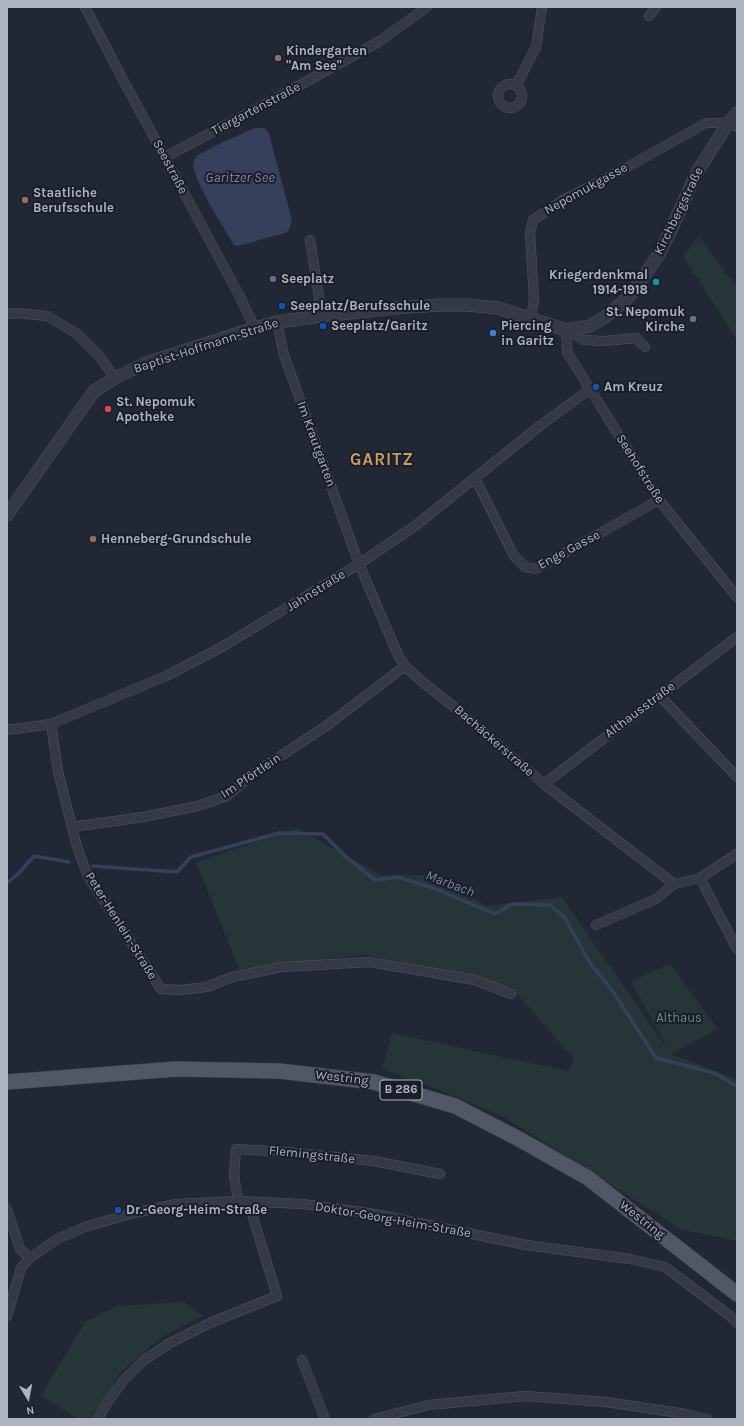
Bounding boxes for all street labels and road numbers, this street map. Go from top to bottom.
street label: Tiergartenstraße [209,79,303,139]
street label: Seestraße [149,137,191,197]
street label: Nepomukgasse [542,160,630,218]
street label: Kirchbergstraße [651,165,707,257]
street label: Baptist-Hoffmann-Straße [132,315,280,377]
street label: Im Krautgarten [293,399,339,489]
street label: Seehofstraße [613,432,667,506]
street label: Enge Gasse [535,527,603,573]
street label: Jahnstraße [284,567,348,615]
street label: Althausstraße [602,679,678,741]
street label: Bachäckerstraße [451,702,537,780]
street label: Im Pförtlein [218,750,284,802]
street label: Peter-Henlein-Straße [82,869,160,983]
street label: Westring [315,1067,369,1089]
road number: B 286 [380,1080,422,1100]
street label: Flemingstraße [268,1143,356,1167]
street label: Westring [616,1197,668,1243]
street label: Doktor-Georg-Heim-Straße [314,1199,472,1241]

